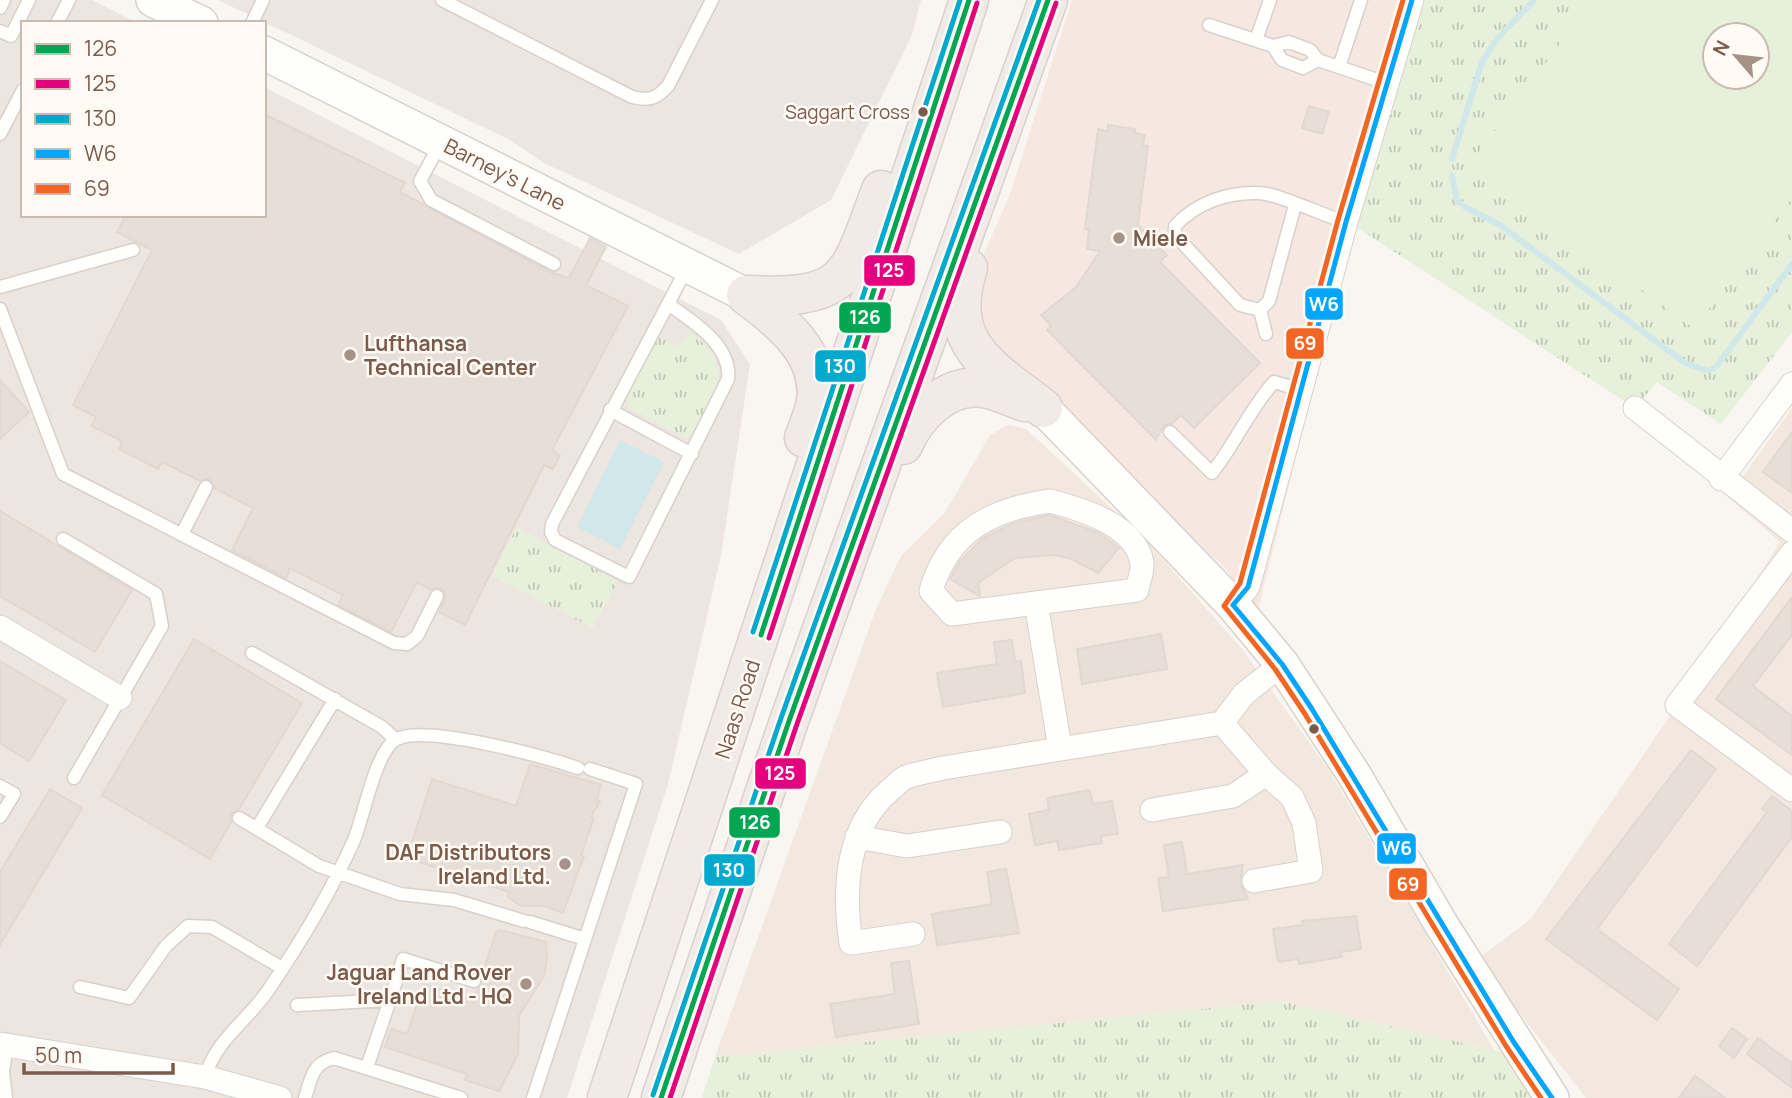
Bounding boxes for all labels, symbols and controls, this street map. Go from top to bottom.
legend [21,21,266,217]
north arrow [1701,21,1771,91]
text: 126 [84,34,117,62]
text: N [1706,36,1736,60]
text: 125 [84,69,116,97]
place label: Saggart Cross [785,99,910,125]
text: 130 [84,104,117,132]
marker: Saggart Cross [916,105,930,119]
street label: Barney's Lane [439,131,571,217]
text: W6 [84,139,117,167]
text: 69 [84,174,110,202]
place label: Miele [1133,224,1188,252]
marker: Miele [1111,230,1127,246]
line badge: 125 [863,254,916,287]
text: 125 [874,257,904,283]
line badge: W6 [1304,287,1344,321]
text: W6 [1309,291,1339,317]
line badge: 126 [838,301,892,334]
text: 126 [849,304,881,330]
line badge: 69 [1285,327,1325,360]
place label: Lufthansa Technical Center [364,329,537,381]
text: 69 [1293,330,1317,356]
marker: Lufthansa Technical Center [342,347,358,363]
line badge: 130 [814,349,867,383]
text: 130 [824,353,856,379]
street label: Naas Road [708,656,766,762]
unlabelled marker [1307,722,1321,736]
line badge: 125 [754,757,807,790]
text: 125 [765,760,795,786]
line badge: 126 [728,806,781,839]
text: 126 [739,809,771,835]
line badge: W6 [1376,832,1417,865]
text: W6 [1382,835,1412,861]
place label: DAF Distributors Ireland Ltd. [385,838,551,890]
line badge: 130 [703,853,756,887]
marker: DAF Distributors Ireland Ltd. [557,856,573,872]
text: 130 [713,857,745,883]
line badge: 69 [1388,867,1428,901]
text: 69 [1396,871,1420,897]
place label: Jaguar Land Rover Ireland Ltd - HQ [327,958,512,1010]
marker: Jaguar Land Rover Ireland Ltd - HQ [518,976,534,992]
scale bar [24,1032,173,1076]
text: 50 m [35,1041,82,1069]

